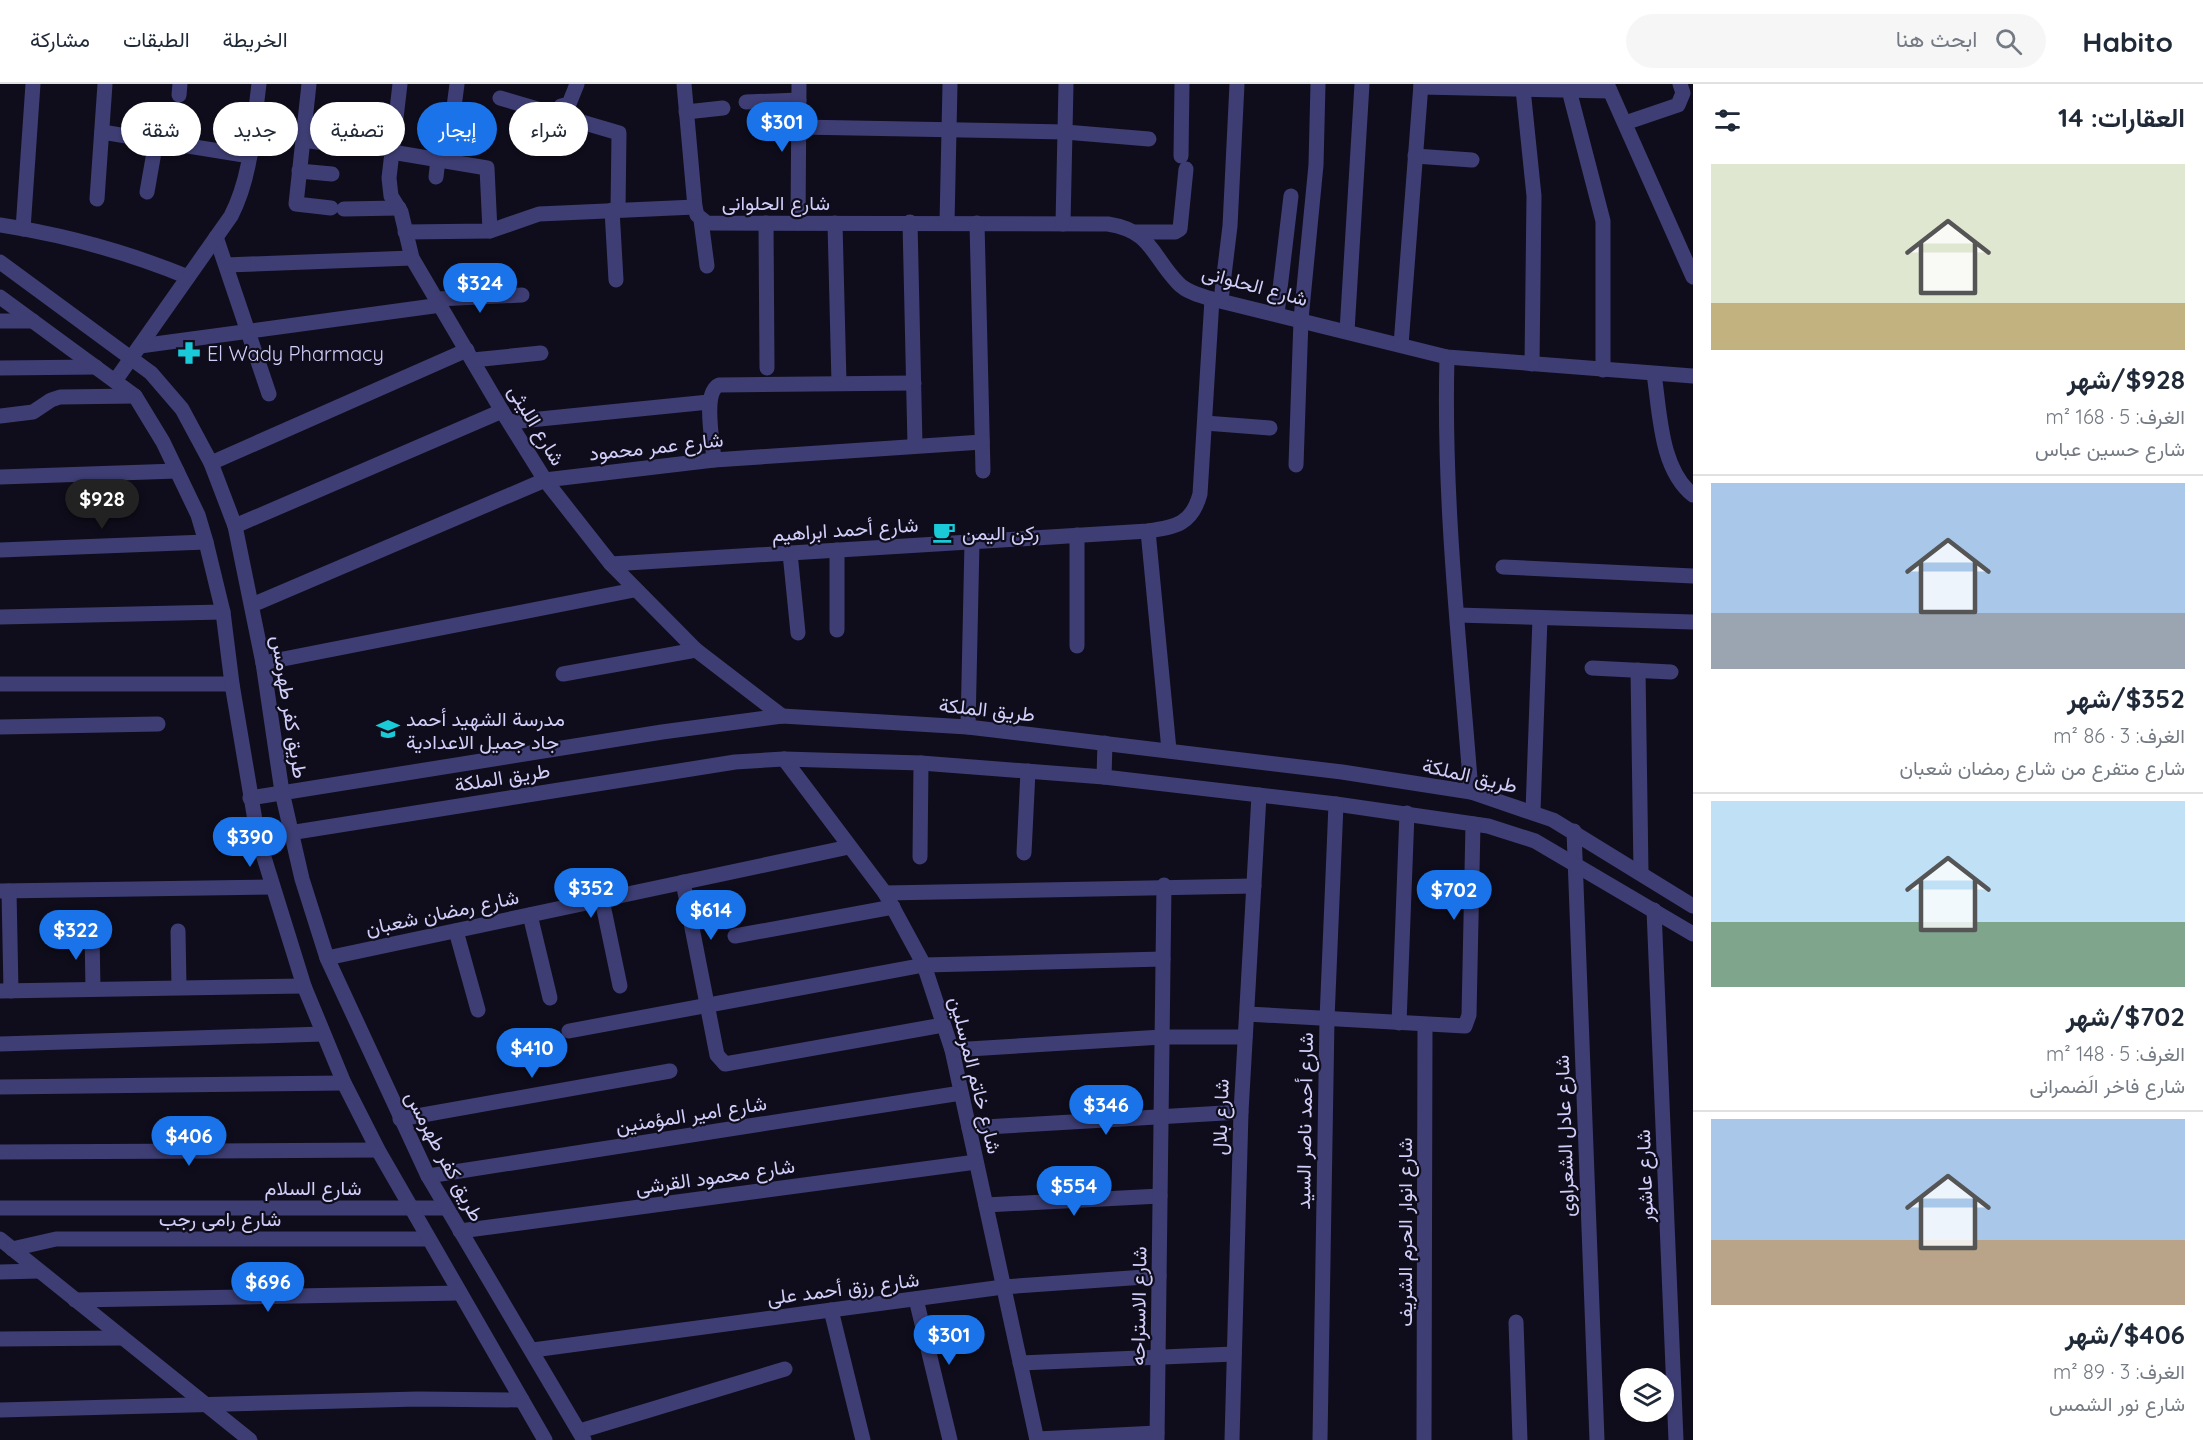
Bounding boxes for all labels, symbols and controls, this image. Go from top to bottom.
search box [1626,14,2046,68]
text: Habito [2082,24,2173,59]
text: ابحث هنا [1896,25,1977,53]
icon: search [1992,25,2025,58]
text: مشاركة [30,26,90,52]
text: الطبقات [123,26,190,52]
text: الخريطة [223,26,288,52]
text: العقارات: 14 [2058,101,2185,134]
chip: شقة [121,102,201,156]
chip: جديد [213,102,298,156]
chip: تصفية [310,102,405,156]
chip: إيجار [417,102,497,156]
chip: شراء [509,102,588,156]
pin: $301 [746,102,818,153]
icon: filters [1711,104,1744,137]
text: $301 [761,109,803,134]
street label: شارع الحلوانى [722,190,830,217]
icon: home [1894,203,2002,311]
street label: شارع الحلوانى [1199,259,1311,313]
pin: $324 [444,263,516,314]
text: $324 [457,270,503,295]
pharmacy icon: El Wady Pharmacy [176,340,202,366]
place label: El Wady Pharmacy [207,341,384,366]
text: $928/شهر [2067,363,2185,396]
street label: شارع الليثى [501,380,571,471]
text: الغرف: 5 · 168 m² [2045,404,2185,429]
street label: شارع عمر محمود [588,427,725,467]
text: شارع حسين عباس [2035,436,2185,461]
pin: $928 [66,479,138,530]
text: $928 [79,486,125,511]
street label: شارع أحمد ابراهيم [771,511,919,549]
cafe icon: ركن اليمن [931,519,957,545]
place label: ركن اليمن [962,520,1039,546]
icon: home [1894,522,2002,630]
street label: طريق كفر طهرمس [265,634,314,780]
text: $352/شهر [2067,682,2185,715]
street label: طريق الملكة [938,692,1036,727]
place label: مدرسة الشهيد أحمد جاد جميل الاعدادية [406,706,565,754]
school or university icon: مدرسة الشهيد أحمد جاد جميل الاعدادية [375,716,401,742]
text: الغرف: 3 · 86 m² [2053,723,2185,748]
street label: طريق الملكة [1420,752,1520,799]
text: شارع متفرع من شارع رمضان شعبان [1899,755,2185,780]
street label: طريق الملكة [452,757,552,798]
pin: $390 [214,817,286,868]
text: $390 [227,824,273,849]
icon: home [1894,840,2002,948]
pin: $352 [555,868,627,919]
pin: $702 [1418,870,1490,921]
text: $352 [568,875,614,900]
text: $702 [1431,877,1477,902]
street label: شارع رمضان شعبان [363,884,521,942]
pin: $614 [675,890,747,941]
text: $614 [690,897,732,922]
pin: $322 [40,910,112,961]
text: $322 [53,917,99,942]
street label: شارع خاتم المرسلين [942,994,1008,1157]
text: $702/شهر [2066,1000,2185,1033]
pin: $410 [496,1028,568,1079]
street label: شارع أحمد ناصر السيد [1290,1032,1320,1210]
text: $410 [510,1035,554,1060]
text: الغرف: 5 · 148 m² [2046,1041,2185,1066]
street label: شارع عادل الشعراوى [1549,1055,1581,1217]
text: شارع فاخر الَضمرانى [2030,1073,2185,1098]
street label: شارع بلال [1206,1078,1236,1156]
pin: $346 [1070,1085,1142,1136]
street label: طريق كفر طهرمس [399,1086,490,1226]
street label: شارع امير المؤمنين [614,1090,769,1140]
text: $346 [1083,1092,1129,1117]
pin: $406 [153,1116,225,1167]
text: $406 [165,1123,213,1148]
street label: شارع عاشور [1630,1129,1660,1224]
street label: شارع انوار الحرم الشريف [1392,1137,1419,1327]
street label: شارع محمود القرشى [634,1152,797,1202]
icon: home [1894,1158,2002,1266]
pin: $554 [1038,1166,1110,1217]
text: $554 [1051,1173,1097,1198]
street label: شارع السلام [265,1175,361,1202]
street label: شارع رامى رجب [159,1206,281,1233]
street label: شارع الاستراحه [1124,1246,1154,1366]
pin: $696 [232,1262,304,1313]
street label: شارع رزق أحمد على [765,1266,921,1312]
text: $696 [245,1269,291,1294]
pin: $301 [913,1315,985,1366]
text: $406/شهر [2065,1318,2185,1351]
text: $301 [928,1322,970,1347]
text: الغرف: 3 · 89 m² [2053,1359,2185,1384]
map controls [1620,1368,1674,1422]
button: layers [1620,1368,1674,1422]
text: شارع نور الشمس [2049,1391,2185,1416]

